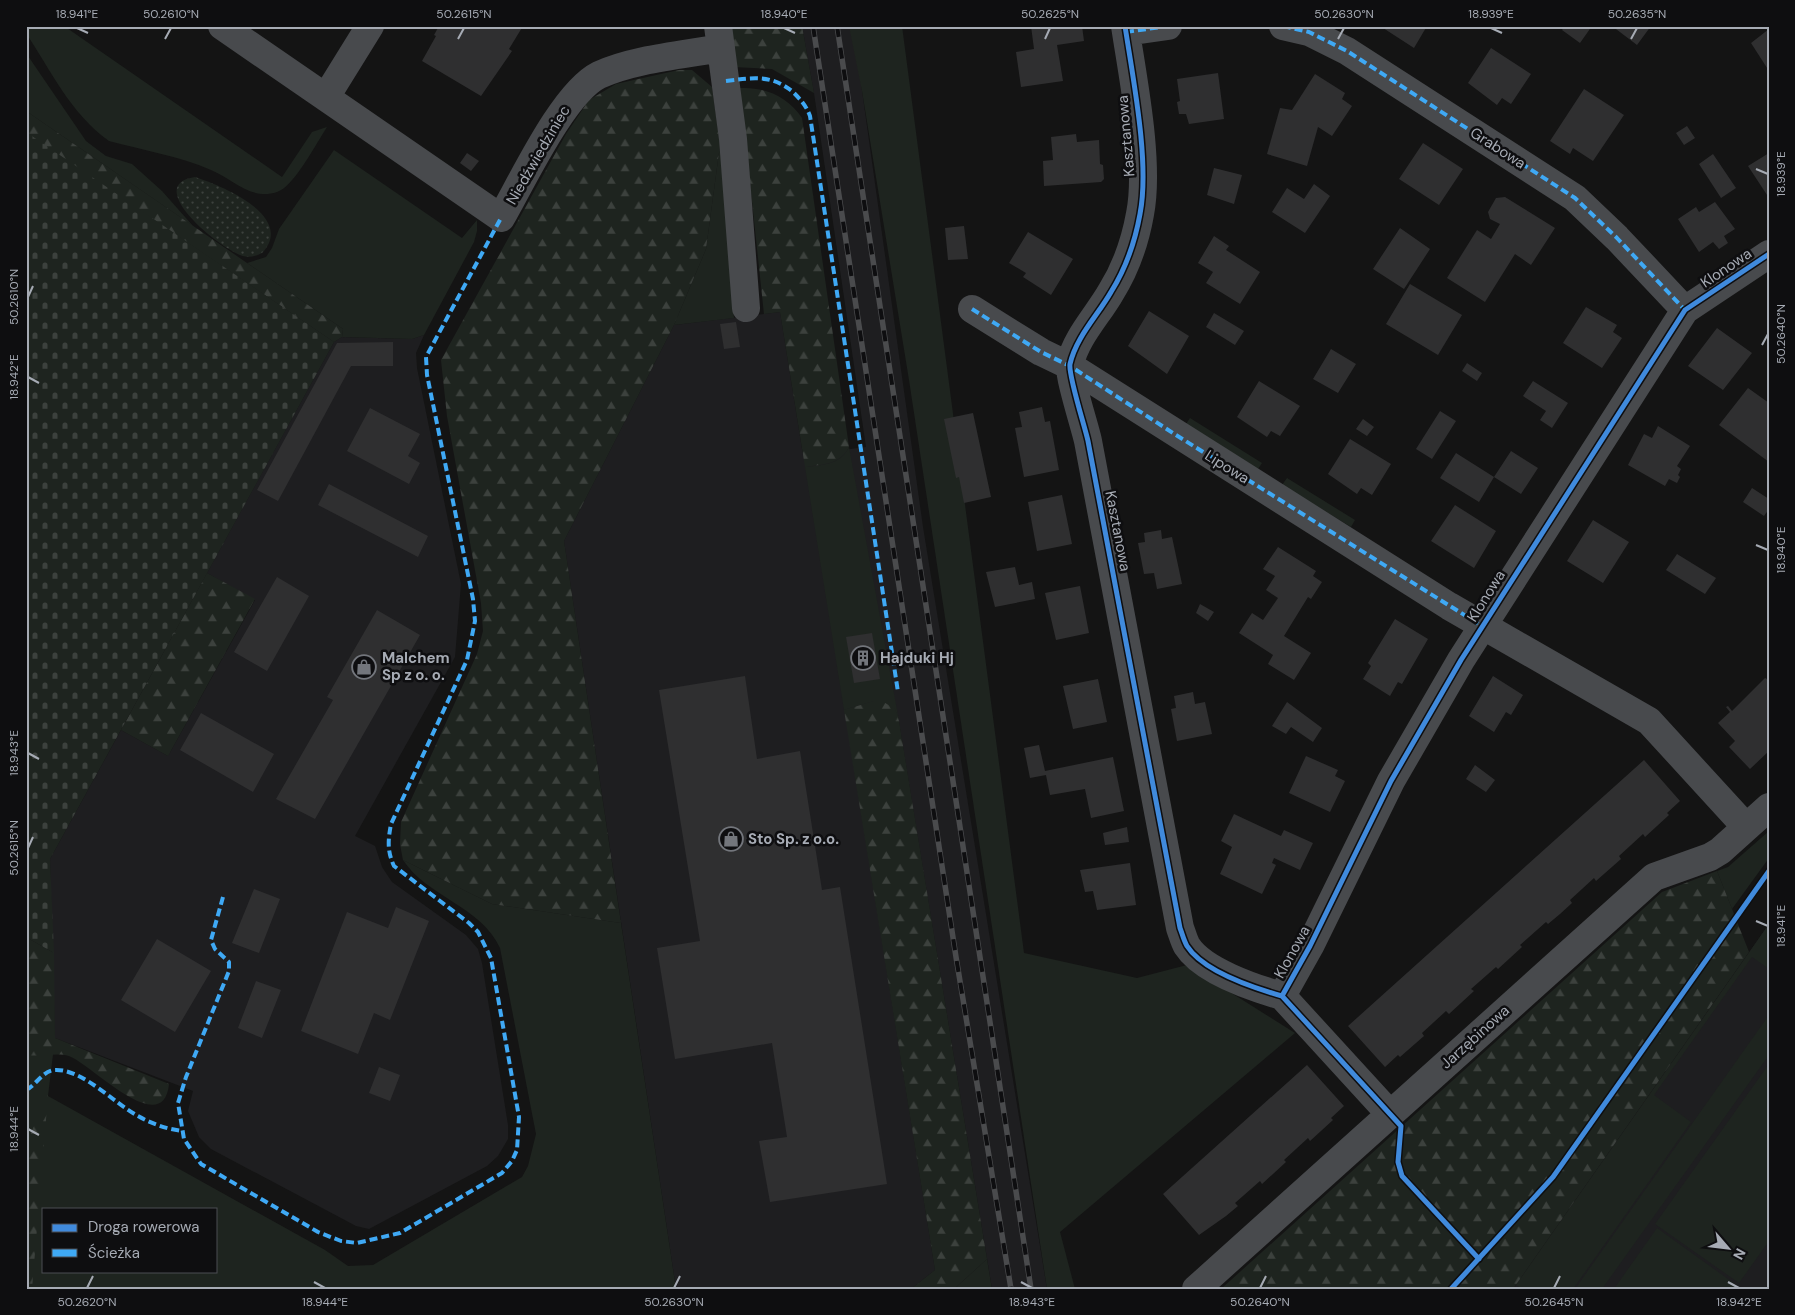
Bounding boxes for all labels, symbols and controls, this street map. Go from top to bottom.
text: 18.941°E [56,6,98,22]
text: 50.2610°N [143,6,199,22]
text: 50.2615°N [436,6,492,22]
text: 18.940°E [761,6,808,22]
text: 50.2625°N [1021,6,1079,22]
text: 50.2630°N [1314,6,1374,22]
text: 18.939°E [1468,6,1514,22]
text: 50.2635°N [1608,6,1666,22]
street label: Kasztanowa [1112,94,1140,178]
street label: Niedźwiedziniec [501,102,575,208]
street label: Grabowa [1466,123,1530,173]
text: 18.939°E [1773,151,1789,197]
street label: Klonowa [1697,244,1755,292]
text: 50.2610°N [6,269,22,325]
text: 50.2640°N [1773,304,1789,364]
text: 18.942°E [6,354,22,400]
street label: Lipowa [1201,446,1253,488]
street label: Kasztanowa [1100,489,1136,573]
text: 18.940°E [1773,526,1789,573]
street label: Klonowa [1462,566,1510,626]
building icon: Hajduki Hj [850,645,876,671]
place label: Malchem Sp z o. o. [382,648,450,685]
place label: Hajduki Hj [880,648,954,668]
shop icon: Malchem Sp z o. o. [351,654,377,680]
text: 18.943°E [6,730,22,776]
text: 50.2615°N [6,820,22,876]
shop icon: Sto Sp. z o.o. [718,826,744,852]
place label: Sto Sp. z o.o. [748,829,839,849]
text: 18.941°E [1773,905,1789,947]
street label: Klonowa [1269,922,1315,982]
street label: Jarzębinowa [1436,1001,1514,1073]
text: 18.944°E [6,1106,22,1152]
legend [42,1208,218,1272]
text: Droga rowerowa [88,1217,199,1237]
north arrow [1702,1222,1752,1272]
text: Ścieżka [88,1243,140,1263]
text: N [1729,1245,1750,1263]
text: 50.2620°N [58,1294,116,1310]
text: 18.944°E [302,1294,348,1310]
text: 50.2630°N [644,1294,704,1310]
text: 18.943°E [1009,1294,1055,1310]
text: 50.2640°N [1230,1294,1290,1310]
text: 50.2645°N [1525,1294,1583,1310]
text: 18.942°E [1716,1294,1762,1310]

